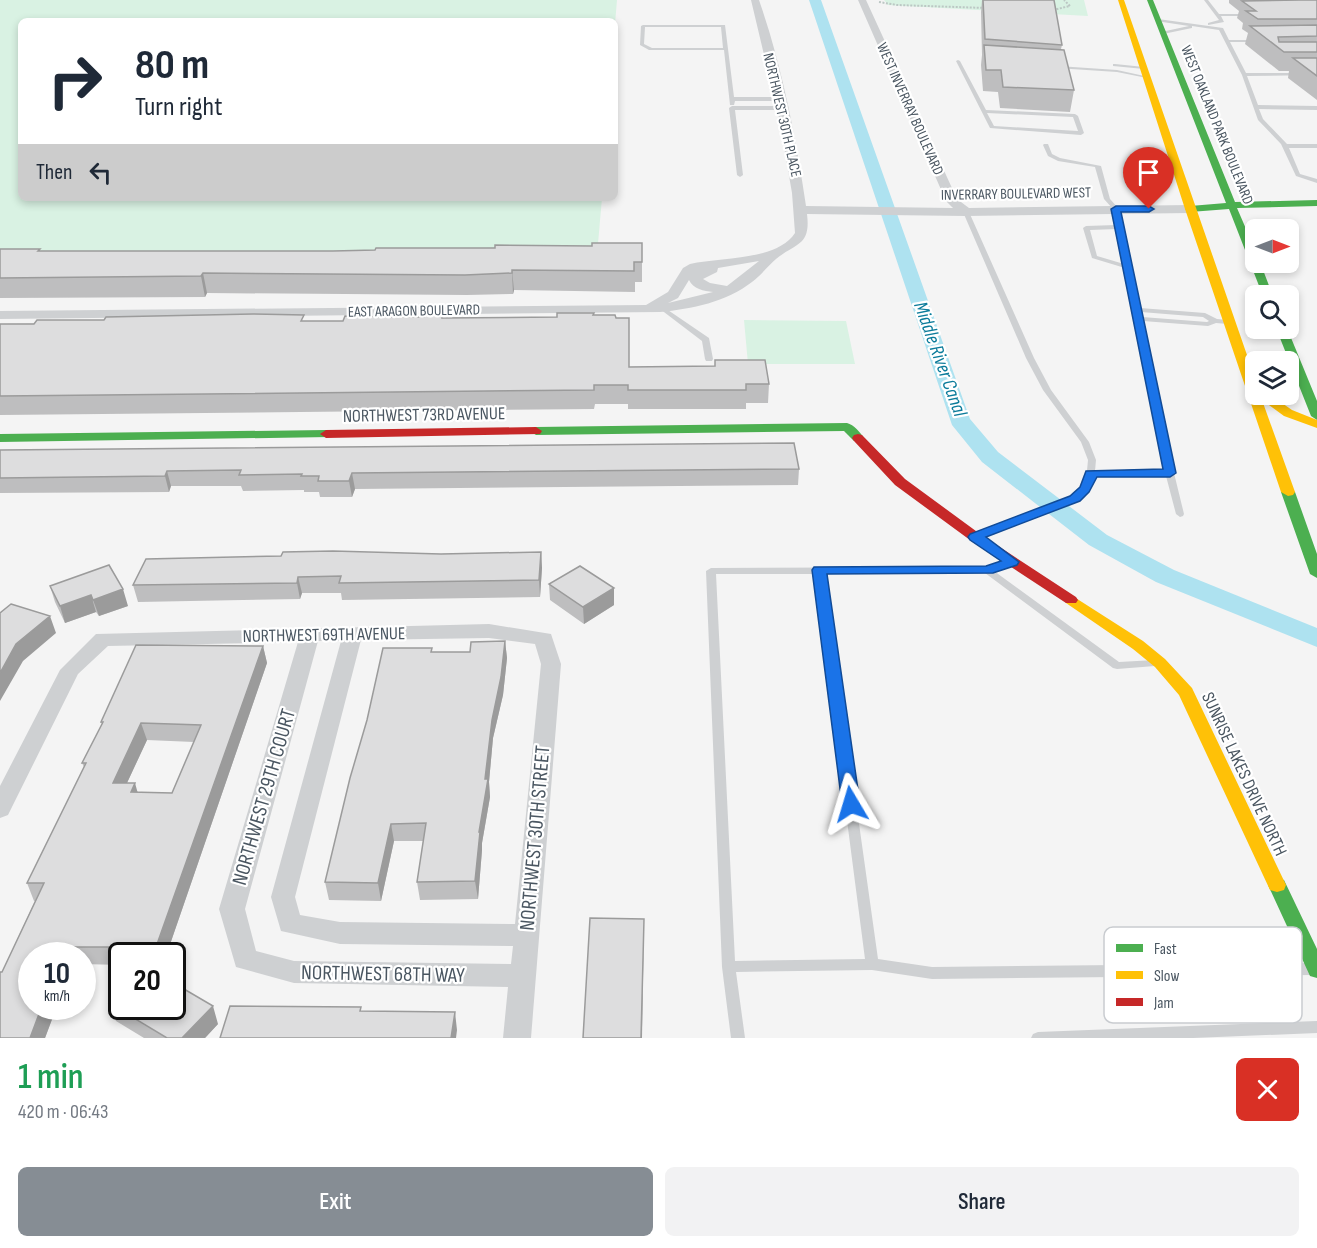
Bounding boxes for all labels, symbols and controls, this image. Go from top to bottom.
text: 80 m [135,40,209,91]
street label: WEST INVERRAY BOULEVARD [872,40,948,178]
icon: right [36,42,114,120]
street label: WEST OAKLAND PARK BOULEVARD [1176,43,1258,207]
street label: NORTHWEST 30TH PLACE [758,51,806,179]
text: Turn right [135,91,222,123]
pin [1123,147,1174,209]
icon: left [84,156,117,189]
icon: arrive [1132,156,1165,189]
text: Then [36,159,72,186]
street label: INVERRARY BOULEVARD WEST [941,183,1091,205]
north arrow [1245,219,1299,273]
map controls [1245,219,1299,405]
button: search [1245,285,1299,339]
water label: Middle River Canal [908,298,972,421]
street label: EAST ARAGON BOULEVARD [348,300,480,322]
button: layers [1245,351,1299,405]
street label: NORTHWEST 73RD AVENUE [343,403,505,427]
street label: NORTHWEST 69TH AVENUE [242,623,406,647]
street label: SUNRISE LAKES DRIVE NORTH [1197,689,1291,859]
street label: NORTHWEST 29TH COURT [227,706,301,888]
street label: NORTHWEST 30TH STREET [514,744,556,932]
position arrow [819,772,883,836]
legend [1104,927,1302,1023]
text: Fast [1154,940,1177,959]
speed limit sign: 20 [108,942,186,1020]
text: 10 [44,956,70,992]
street label: NORTHWEST 68TH WAY [301,960,465,988]
text: Slow [1154,967,1179,986]
text: km/h [44,987,70,1006]
text: Jam [1153,994,1174,1013]
text: 1 min [18,1056,83,1099]
button: close [1236,1058,1299,1121]
text: 420 m · 06:43 [18,1100,108,1124]
button: Exit [18,1167,653,1236]
button: Share [665,1167,1299,1236]

